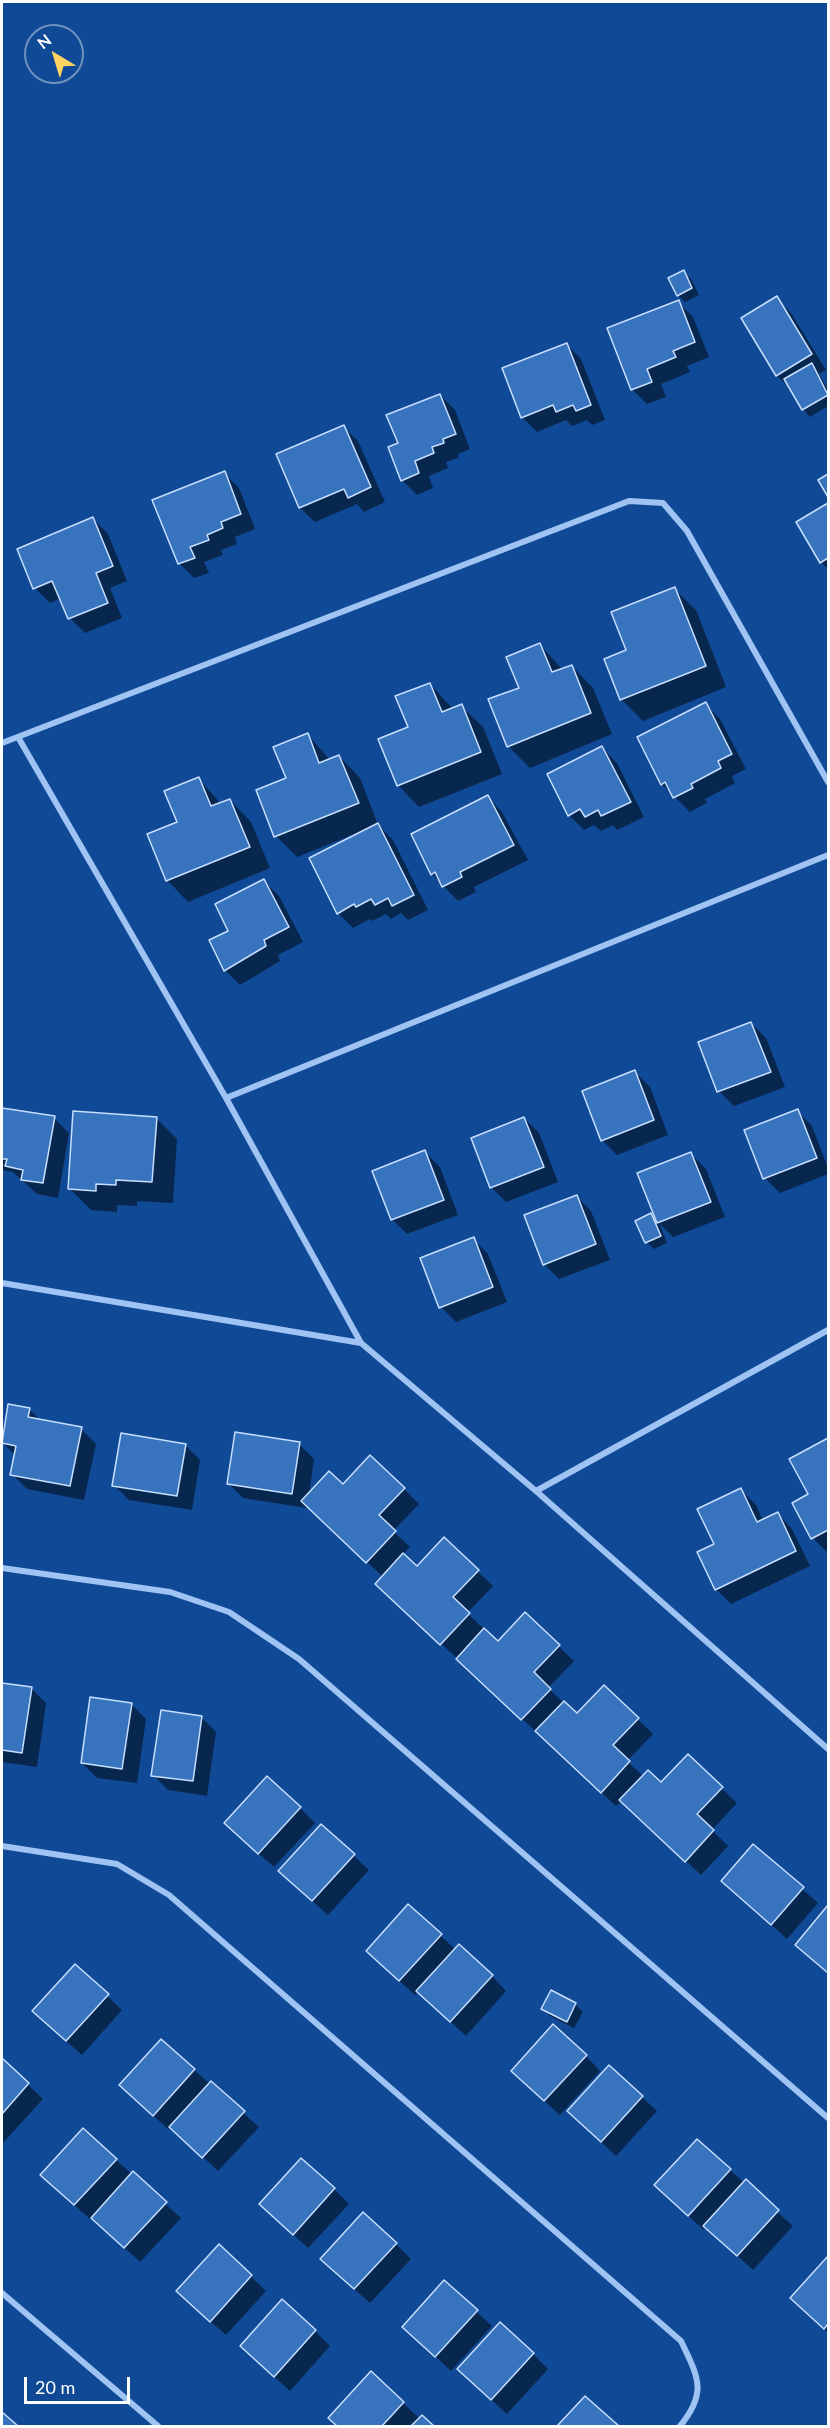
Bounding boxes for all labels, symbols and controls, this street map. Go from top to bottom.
north arrow [24,24,84,84]
text: N [33,30,55,52]
scale bar [27,2365,134,2403]
text: 20 m [35,2376,75,2398]

